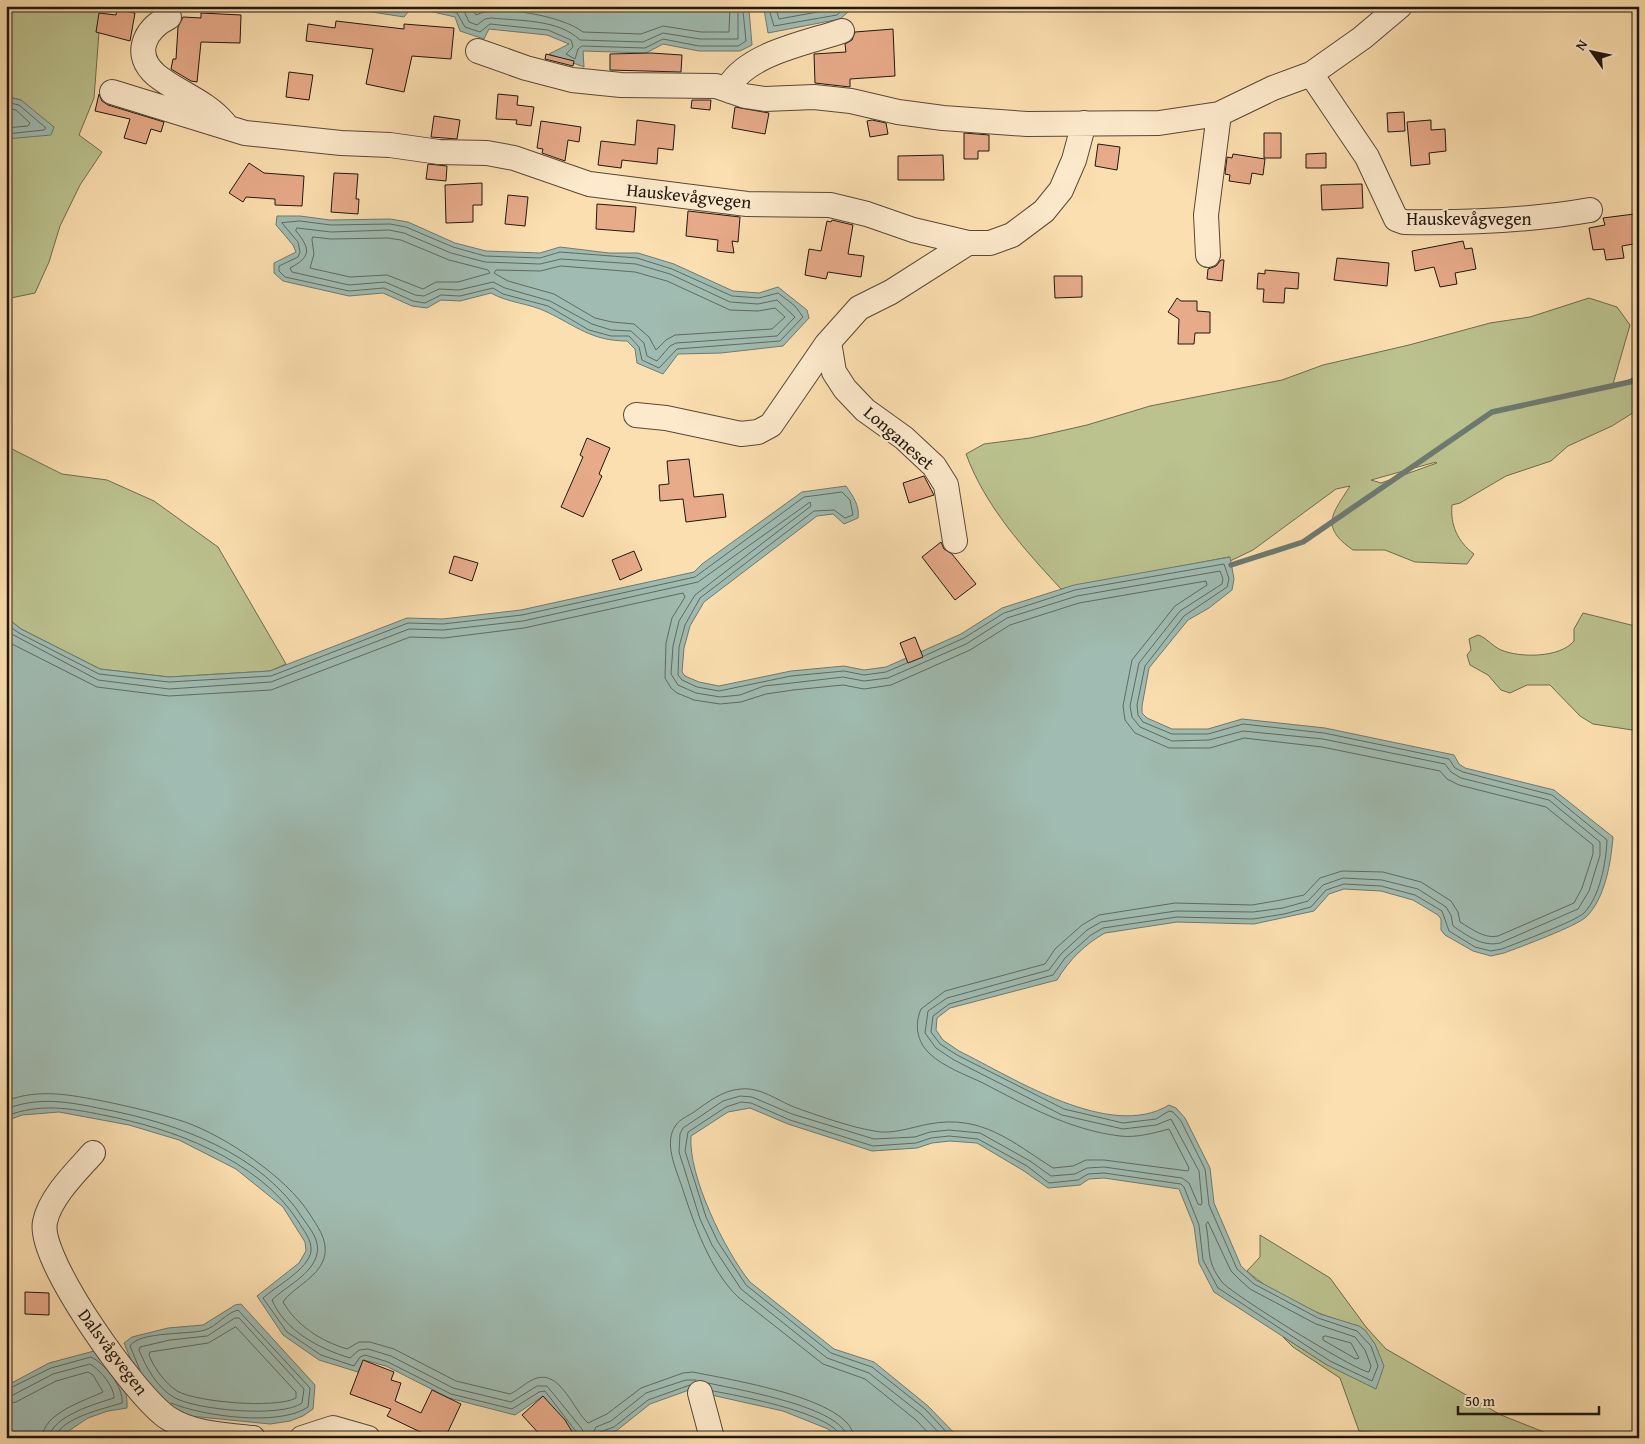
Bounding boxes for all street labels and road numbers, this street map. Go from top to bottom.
street label: Hauskevågvegen [625,176,753,215]
street label: Hauskevågvegen [1406,205,1532,232]
street label: Longaneset [858,399,941,476]
street label: Dalsvågvegen [72,1303,155,1401]

